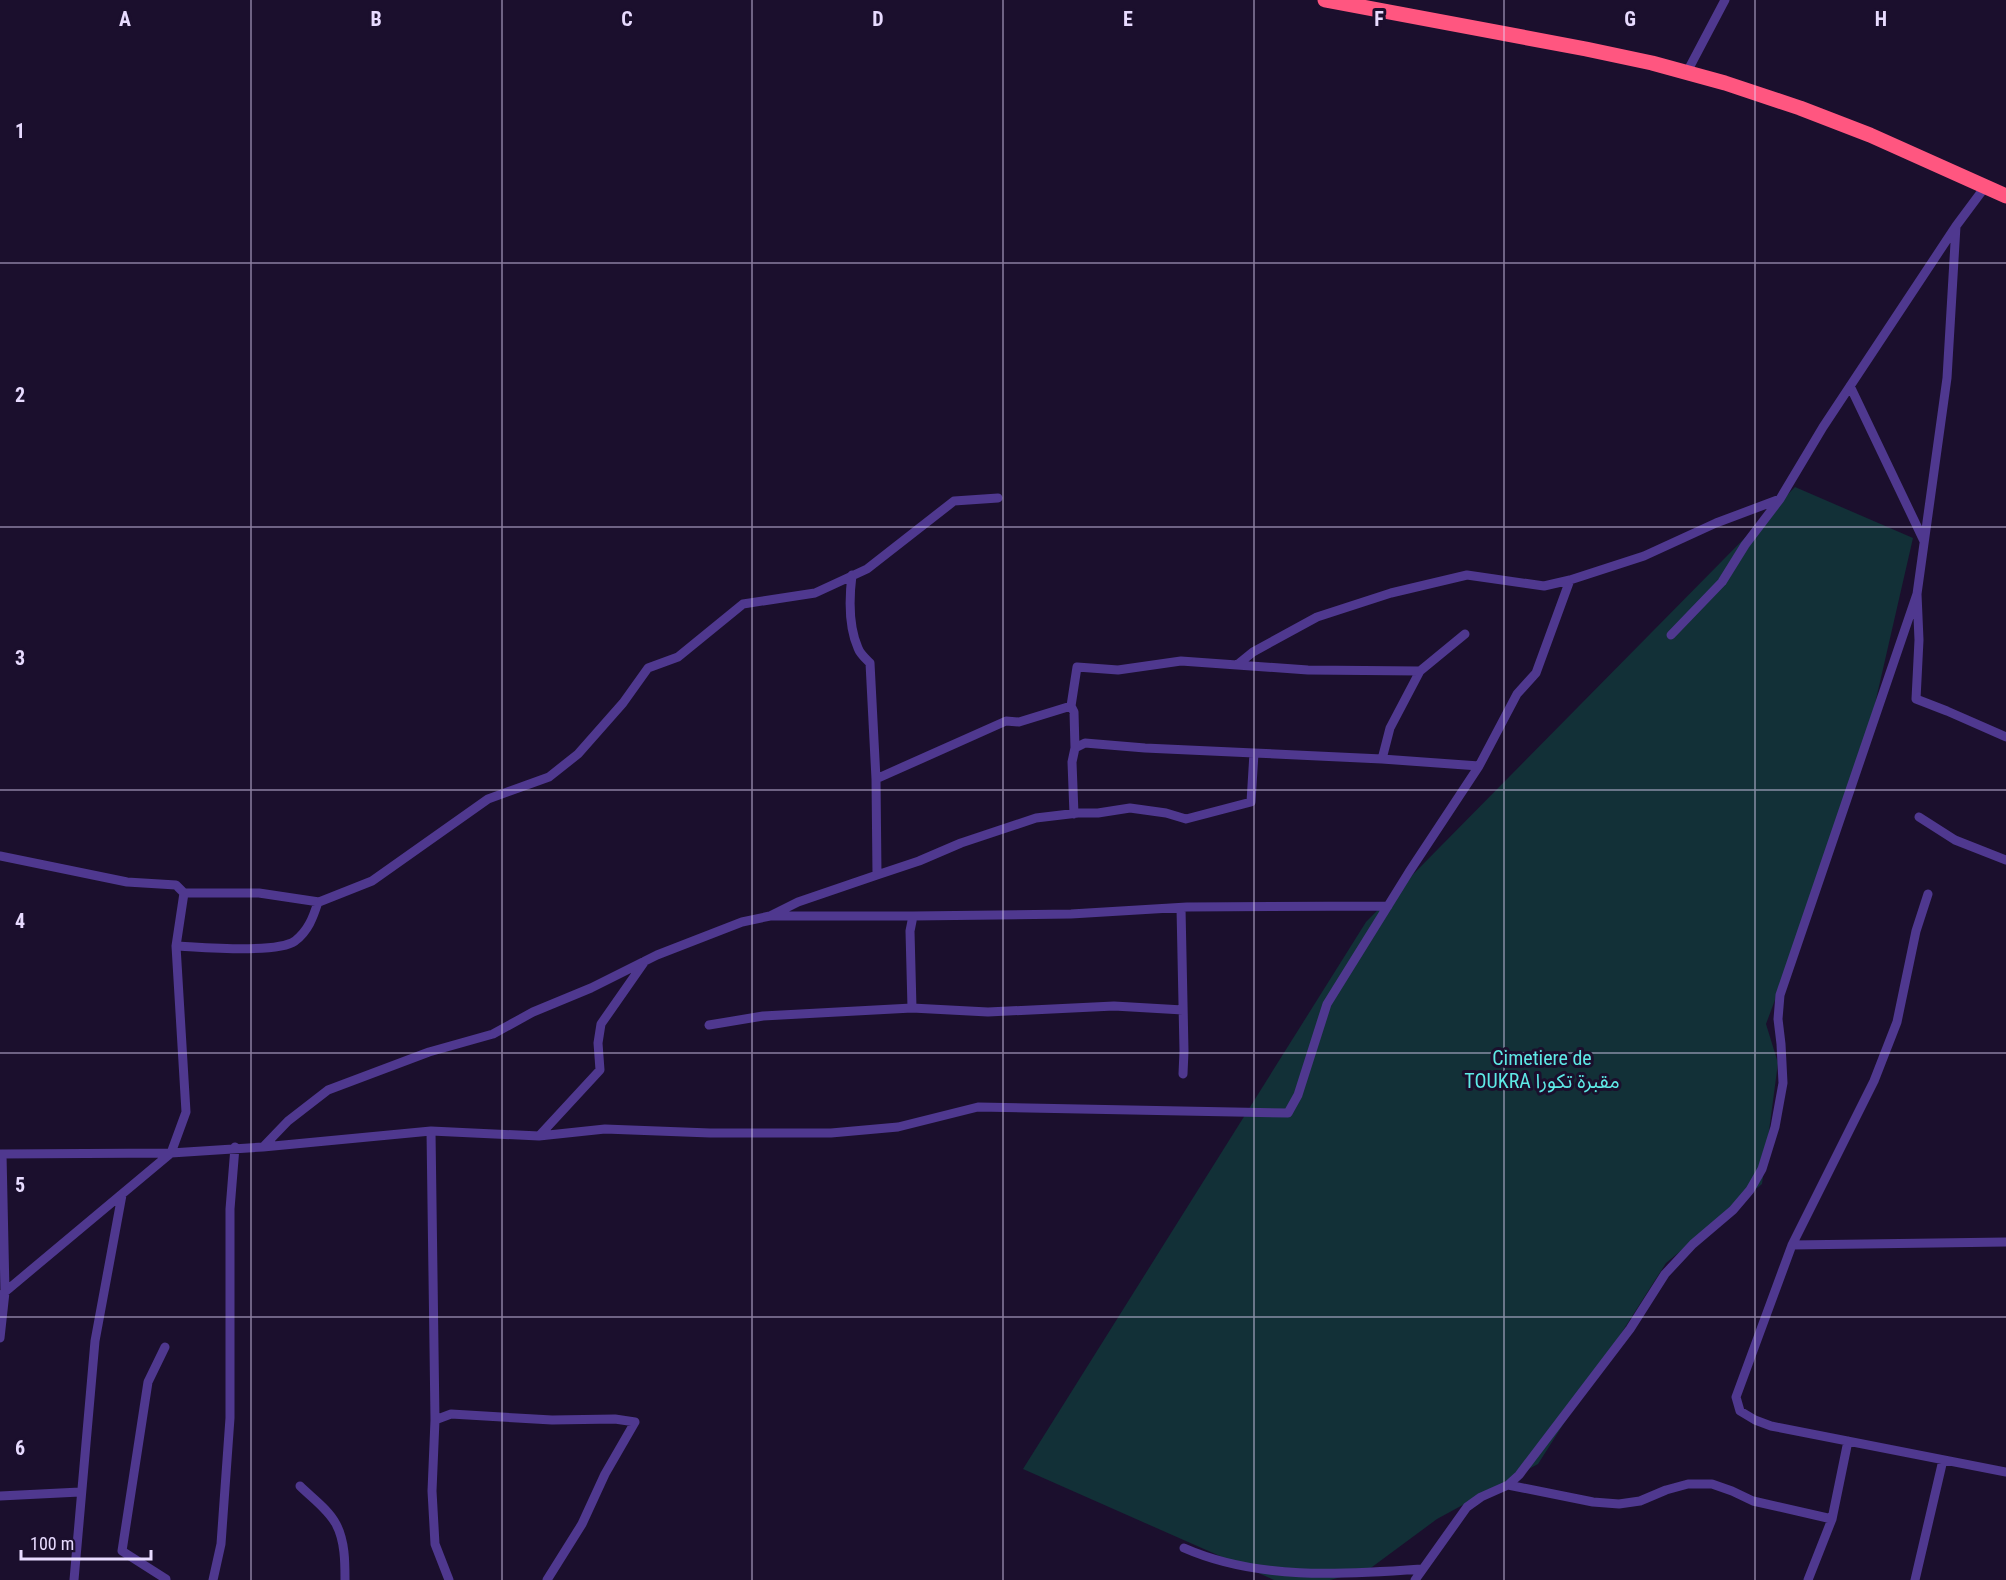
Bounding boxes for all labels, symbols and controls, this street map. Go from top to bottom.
text: A [119,7,131,31]
text: B [370,7,382,31]
text: C [621,7,633,31]
text: D [872,7,884,31]
text: E [1123,7,1133,31]
text: F [1374,7,1384,31]
text: G [1624,7,1636,31]
text: H [1875,7,1887,31]
text: 1 [15,119,25,143]
text: 2 [15,383,25,407]
text: 3 [15,646,25,670]
text: 4 [15,909,25,933]
park label: Cimetiere de TOUKRA مقبرة تكورا [1464,1046,1620,1093]
text: 5 [15,1173,25,1197]
text: 6 [15,1436,25,1460]
scale bar [21,1523,152,1561]
text: 100 m [30,1533,74,1554]

